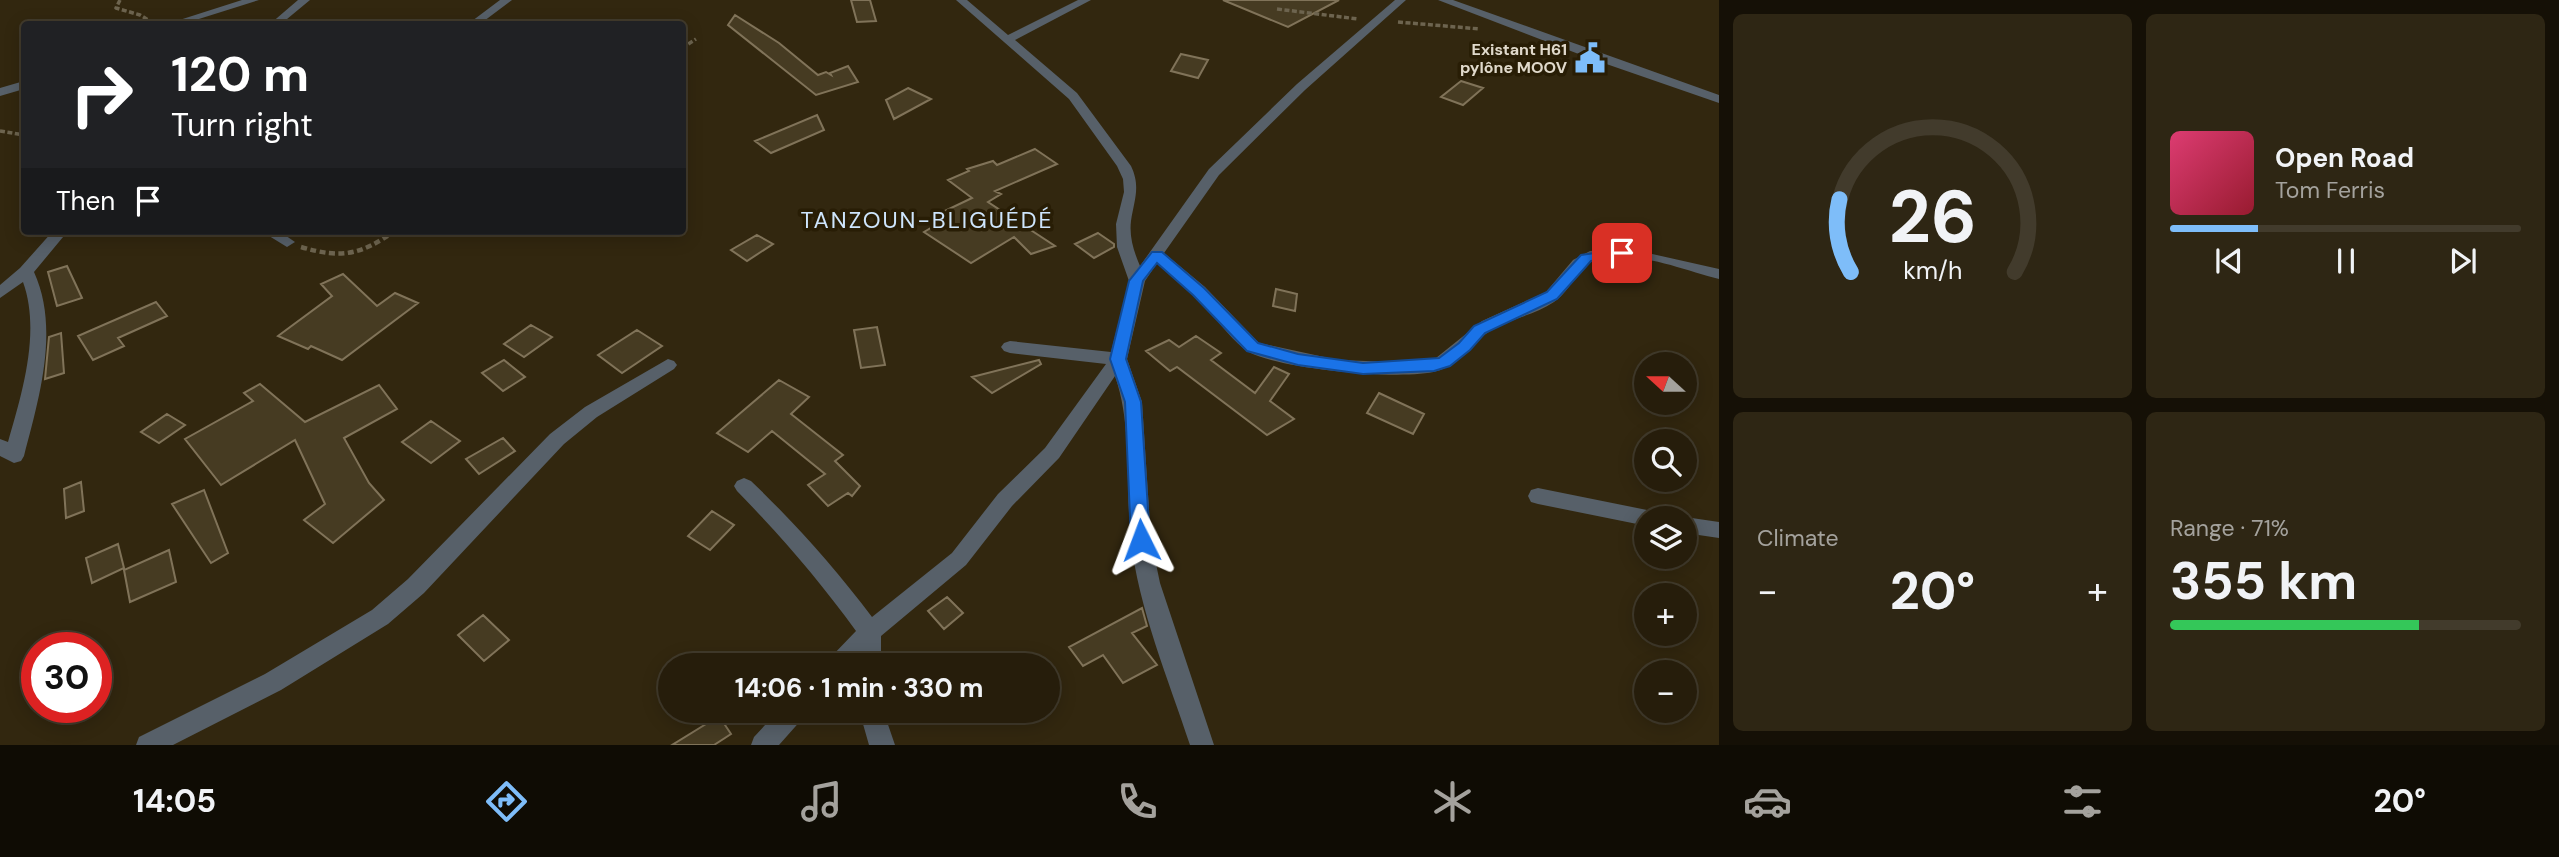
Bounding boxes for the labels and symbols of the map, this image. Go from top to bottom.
place label: Existant H61 pylône MOOV [1460,39,1568,78]
public building icon: Existant H61 pylône MOOV [1573,41,1607,75]
district label: TANZOUN-BLIGUÉDÉ [800,205,1054,235]
pin [1592,223,1652,283]
north arrow [1634,352,1698,415]
position arrow [1104,503,1178,577]
speed limit sign: 30 [21,632,112,723]

